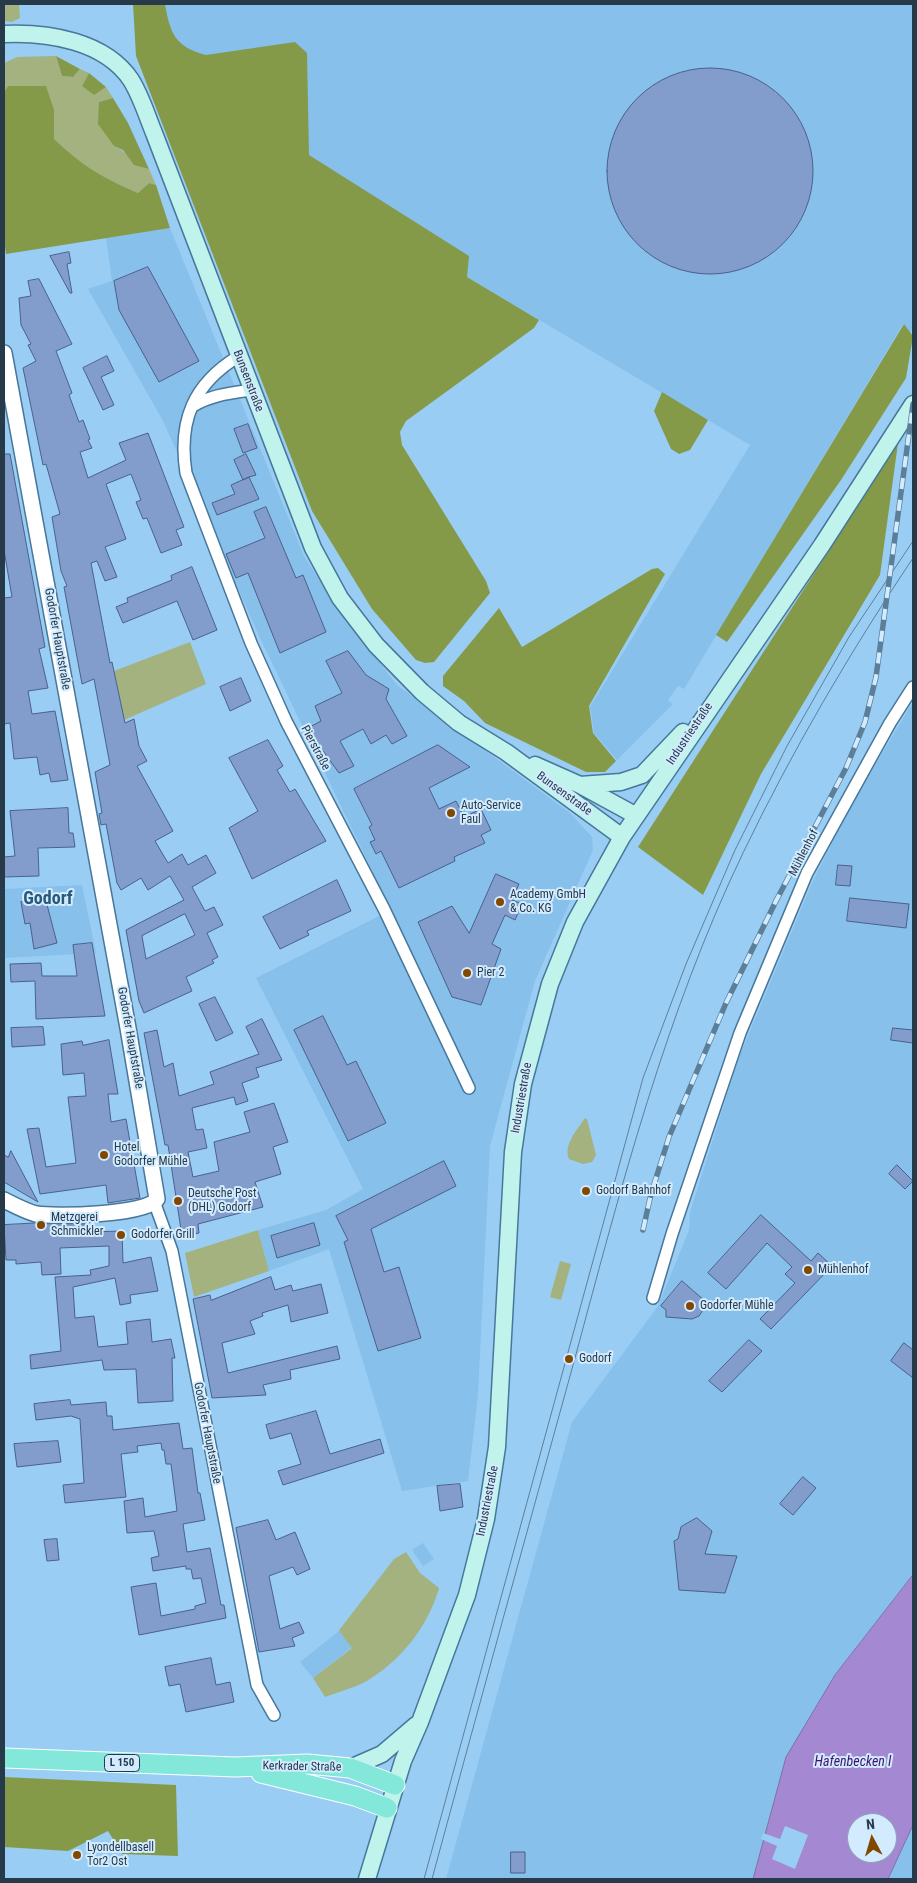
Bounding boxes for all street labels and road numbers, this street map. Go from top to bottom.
street label: Bunsenstraße [230,348,266,414]
street label: Godorfer Hauptstraße [41,587,73,691]
street label: Industriestraße [664,700,716,768]
street label: Pierstraße [297,723,333,773]
street label: Bunsenstraße [533,769,595,819]
street label: Mühlenhof [786,827,822,879]
street label: Godorfer Hauptstraße [114,986,146,1090]
street label: Industriestraße [509,1061,535,1135]
street label: Godorfer Hauptstraße [190,1381,224,1485]
street label: Industriestraße [474,1464,502,1538]
road number: L 150 [104,1755,140,1772]
street label: Kerkrader Straße [262,1759,342,1775]

